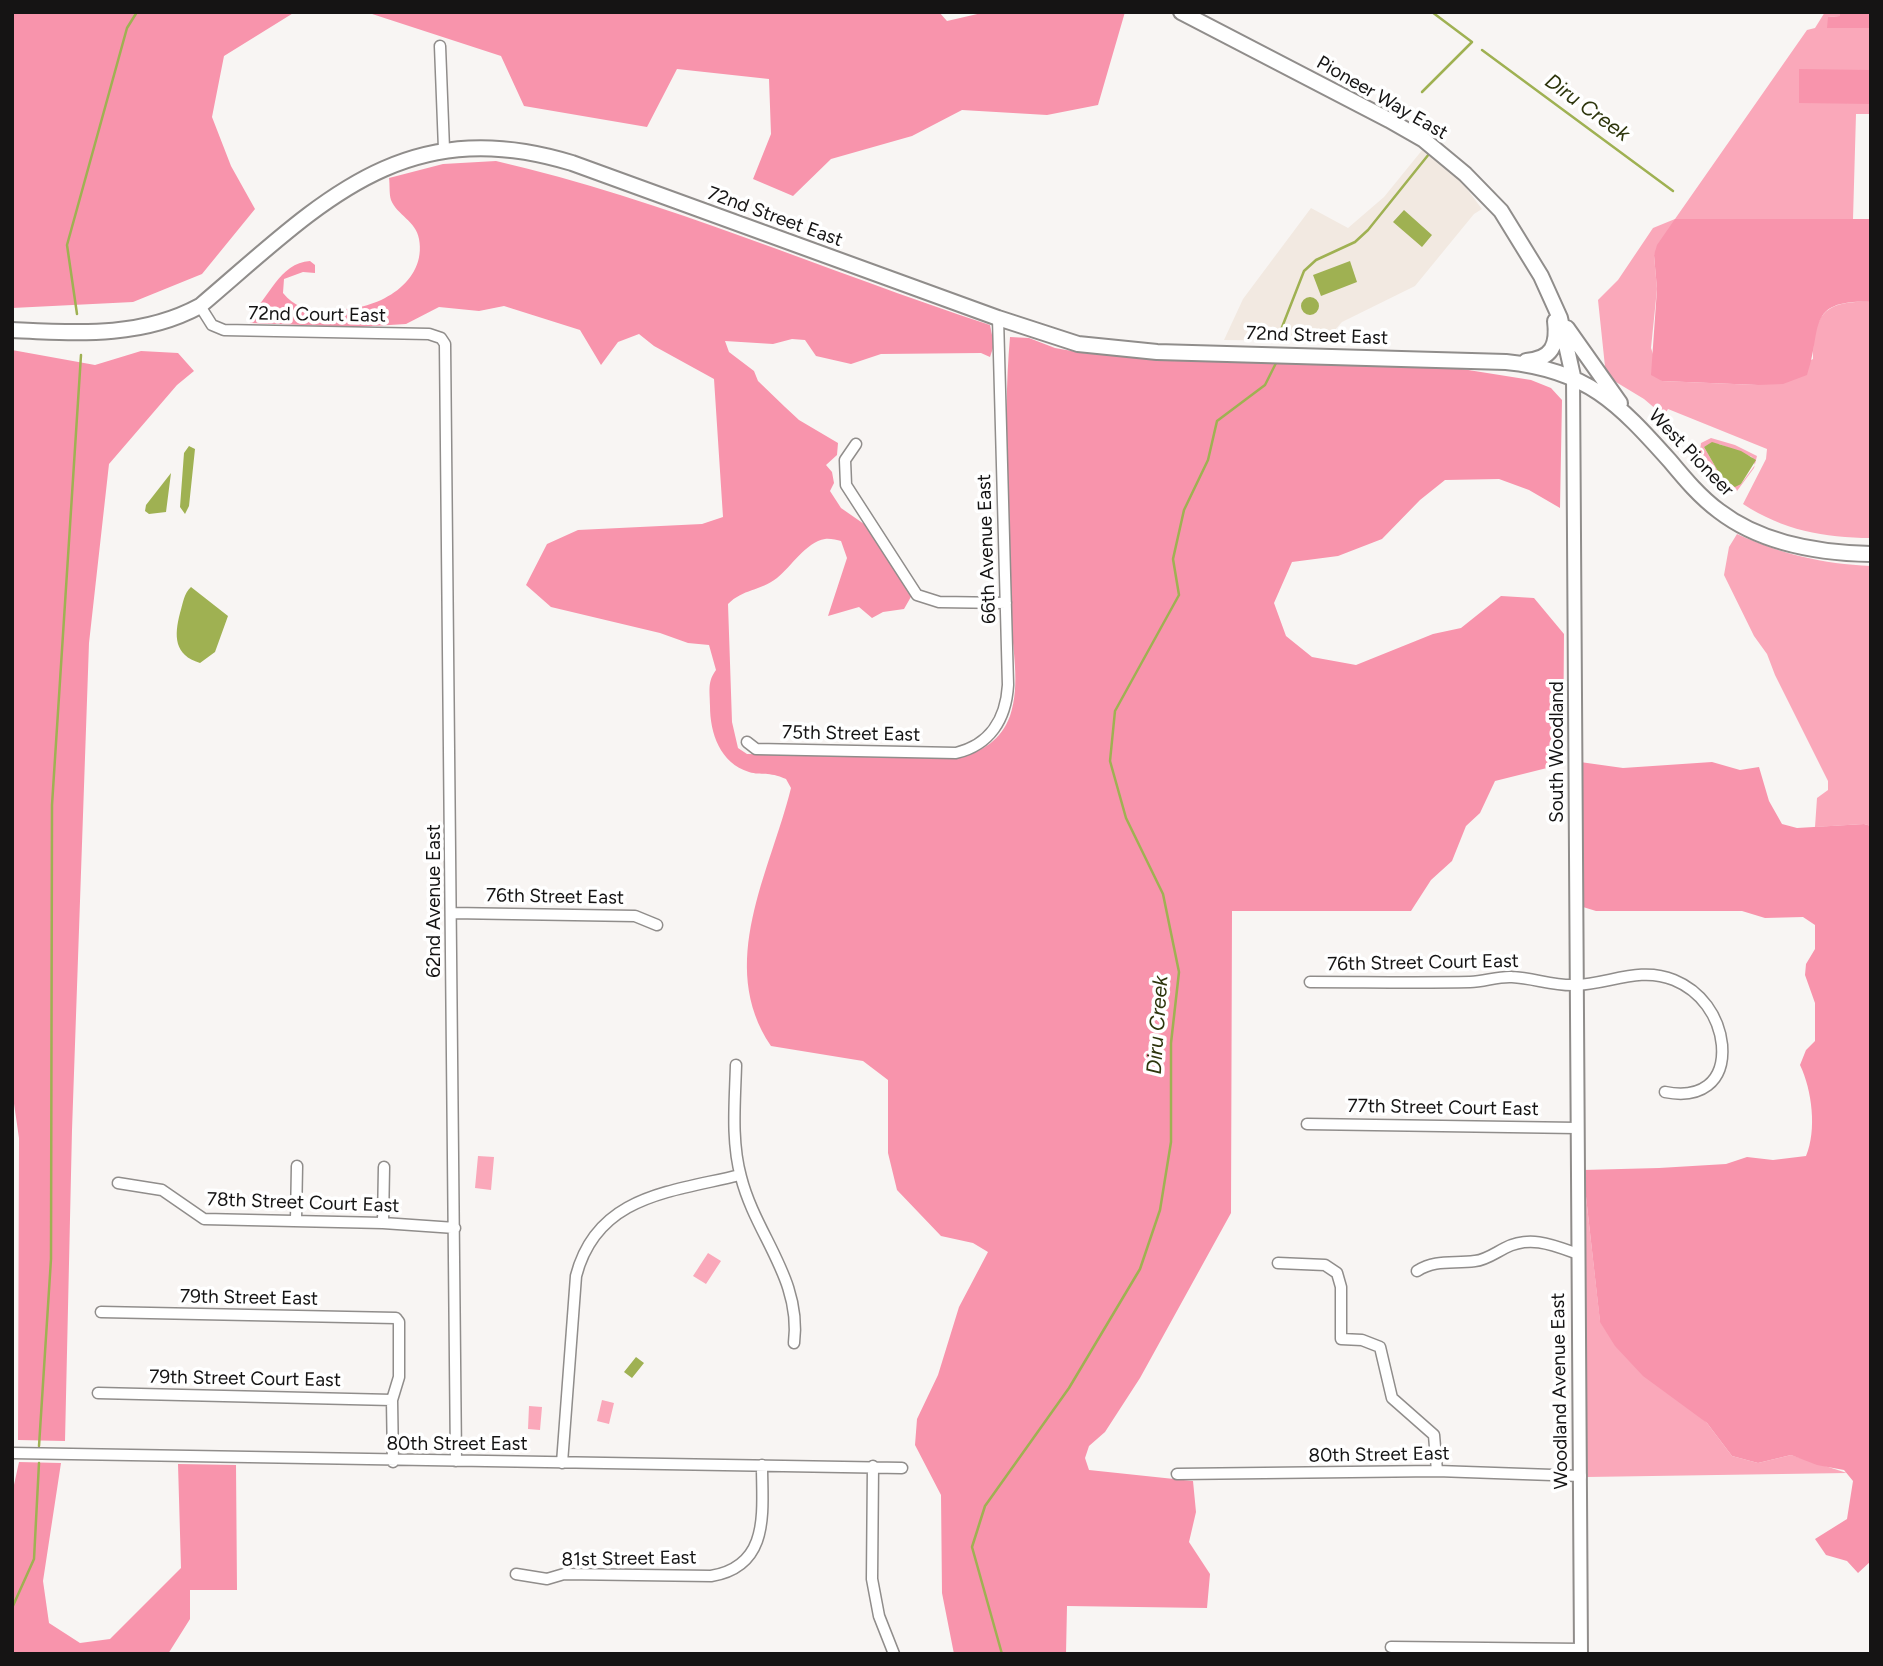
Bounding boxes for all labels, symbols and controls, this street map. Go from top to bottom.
street label: Pioneer Way East [1312,51,1452,145]
water label: Diru Creek [1540,69,1634,147]
street label: 72nd Street East [704,182,846,252]
street label: 72nd Court East [248,302,386,328]
street label: 72nd Street East [1246,322,1388,350]
street label: West Pioneer [1644,405,1738,501]
street label: 66th Avenue East [973,474,1001,624]
street label: South Woodland [1546,681,1568,823]
street label: 75th Street East [782,721,920,747]
street label: 62nd Avenue East [423,824,445,978]
street label: 76th Street East [486,884,624,910]
street label: 76th Street Court East [1327,950,1519,976]
water label: Diru Creek [1142,975,1174,1075]
street label: 77th Street Court East [1347,1095,1539,1121]
street label: 78th Street Court East [206,1188,400,1218]
street label: 79th Street East [180,1285,318,1311]
street label: Woodland Avenue East [1547,1292,1573,1490]
street label: 79th Street Court East [149,1366,341,1392]
street label: 80th Street East [386,1433,528,1455]
street label: 80th Street East [1308,1442,1450,1468]
street label: 81st Street East [561,1546,697,1572]

